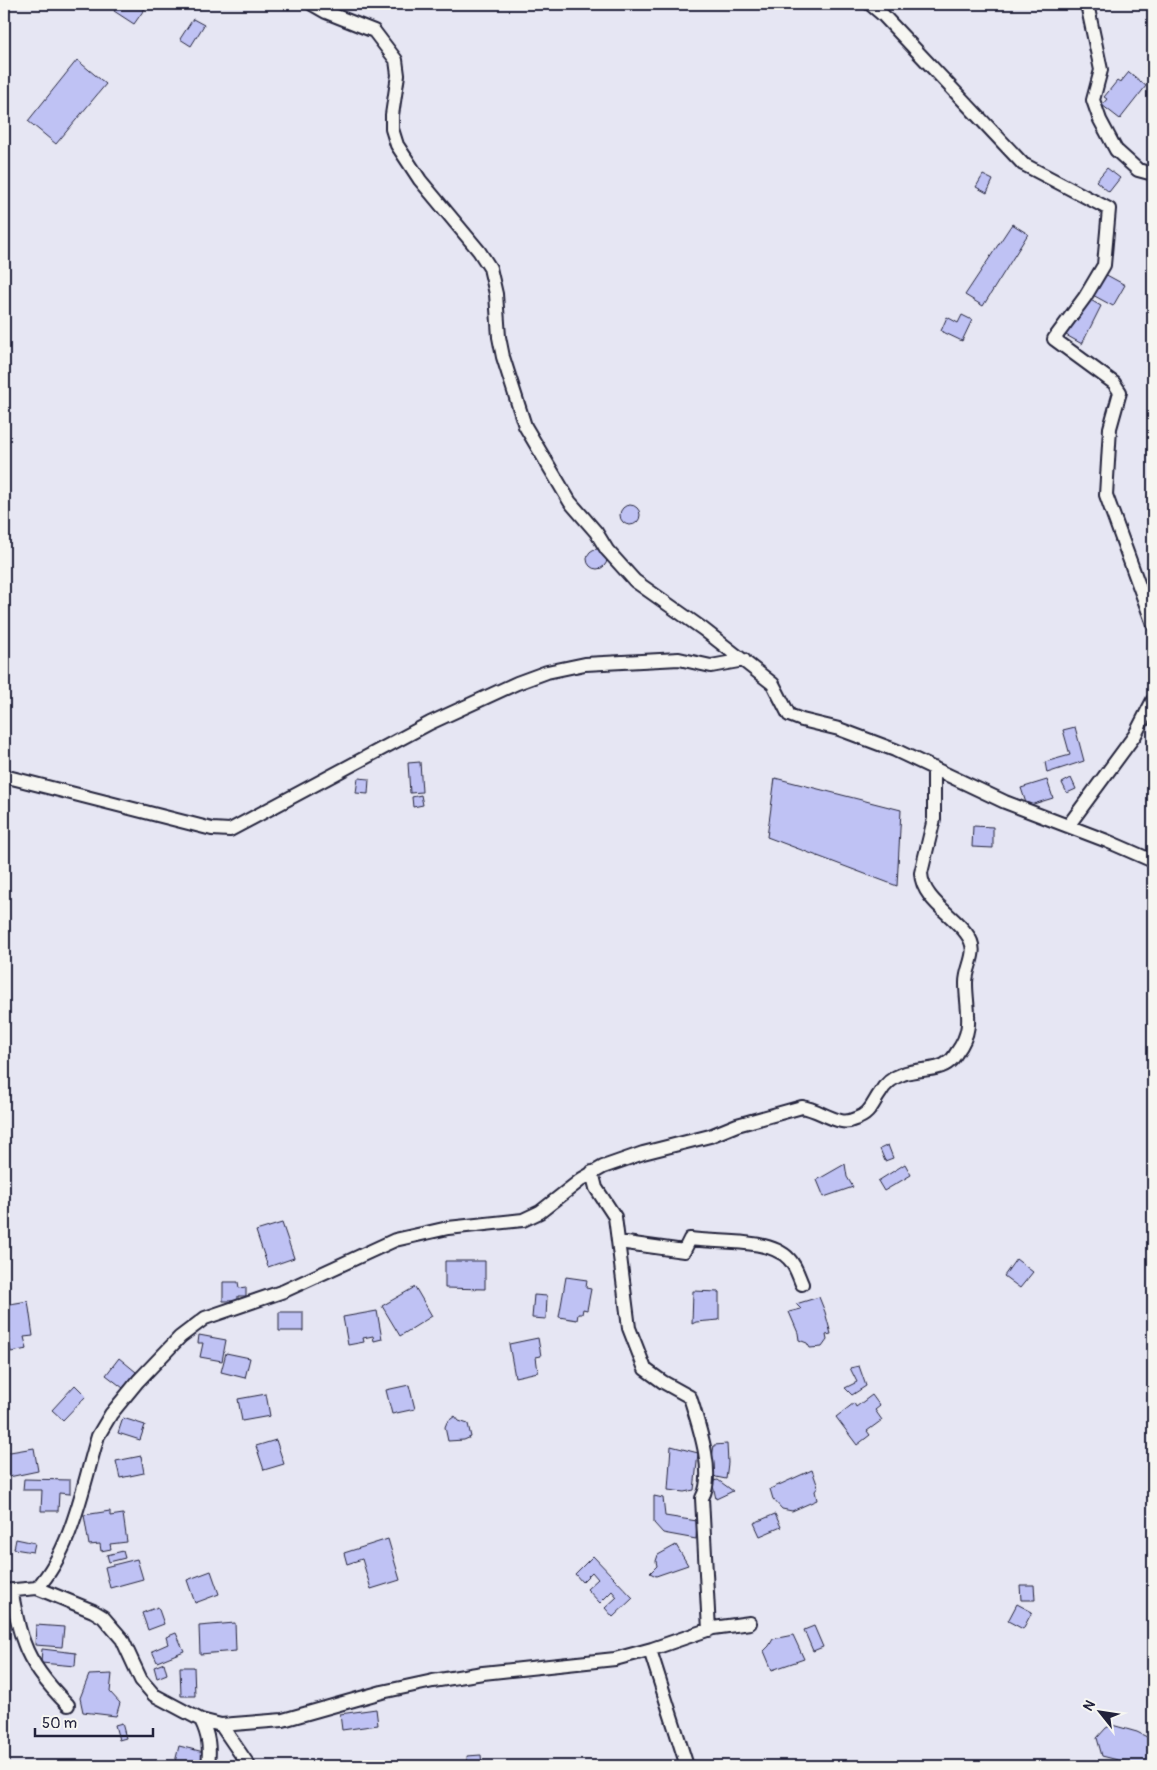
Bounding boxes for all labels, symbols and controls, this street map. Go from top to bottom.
north arrow [1074,1688,1124,1738]
text: N [1079,1697,1099,1714]
scale bar [35,1705,152,1737]
text: 50 m [42,1714,77,1733]

